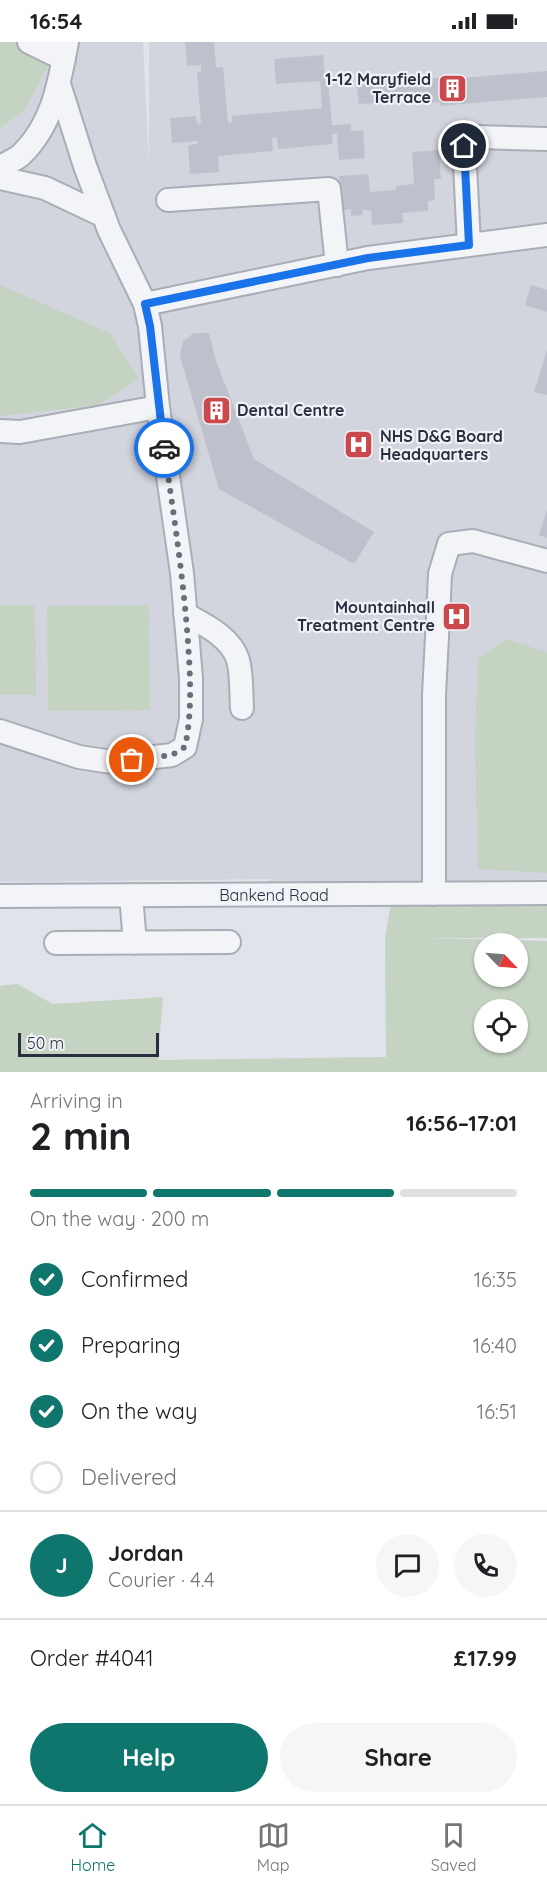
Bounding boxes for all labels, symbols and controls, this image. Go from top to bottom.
text: 16:54 [30,7,82,35]
place label: 1-12 Maryfield Terrace [325,69,431,107]
building icon: 1-12 Maryfield Terrace [436,72,468,104]
pin [438,120,489,171]
icon: home [447,129,480,162]
building icon: Dental Centre [200,394,232,426]
place label: Dental Centre [237,400,345,420]
courier [134,418,194,478]
place label: NHS D&G Board Headquarters [380,426,503,464]
hospital icon: NHS D&G Board Headquarters [343,429,375,461]
icon: car [148,432,181,465]
place label: Mountainhall Treatment Centre [297,597,435,635]
hospital icon: Mountainhall Treatment Centre [440,600,472,632]
pin [106,734,157,785]
icon: bag [115,743,148,776]
street label: Bankend Road [219,885,329,905]
north arrow [474,933,528,987]
map controls [474,933,528,1053]
button: locate [474,999,528,1053]
scale bar [18,1030,159,1058]
text: 50 m [27,1033,64,1053]
text: Arriving in [30,1088,123,1113]
text: 16:56–17:01 [406,1109,517,1137]
text: 2 min [30,1111,132,1160]
text: On the way · 200 m [30,1206,209,1231]
icon: check [30,1263,63,1296]
text: Confirmed [81,1265,188,1293]
text: 16:35 [474,1267,517,1292]
icon: check [30,1329,63,1362]
text: Preparing [81,1331,181,1359]
text: 16:40 [473,1333,517,1358]
icon: check [30,1395,63,1428]
text: On the way [81,1397,197,1425]
text: 16:51 [477,1399,517,1424]
text: Delivered [81,1463,177,1491]
button: chat [376,1534,439,1597]
button: phone [454,1534,517,1597]
text: Jordan [108,1539,184,1567]
text: J [55,1551,68,1579]
text: Courier · 4.4 [108,1567,214,1592]
text: Order #4041 [30,1644,154,1672]
text: £17.99 [454,1644,517,1672]
button: Help [30,1723,268,1792]
button: Share [280,1723,517,1792]
tab: Home [71,1819,115,1875]
tab: Map [257,1819,290,1875]
tab: Saved [431,1819,476,1875]

